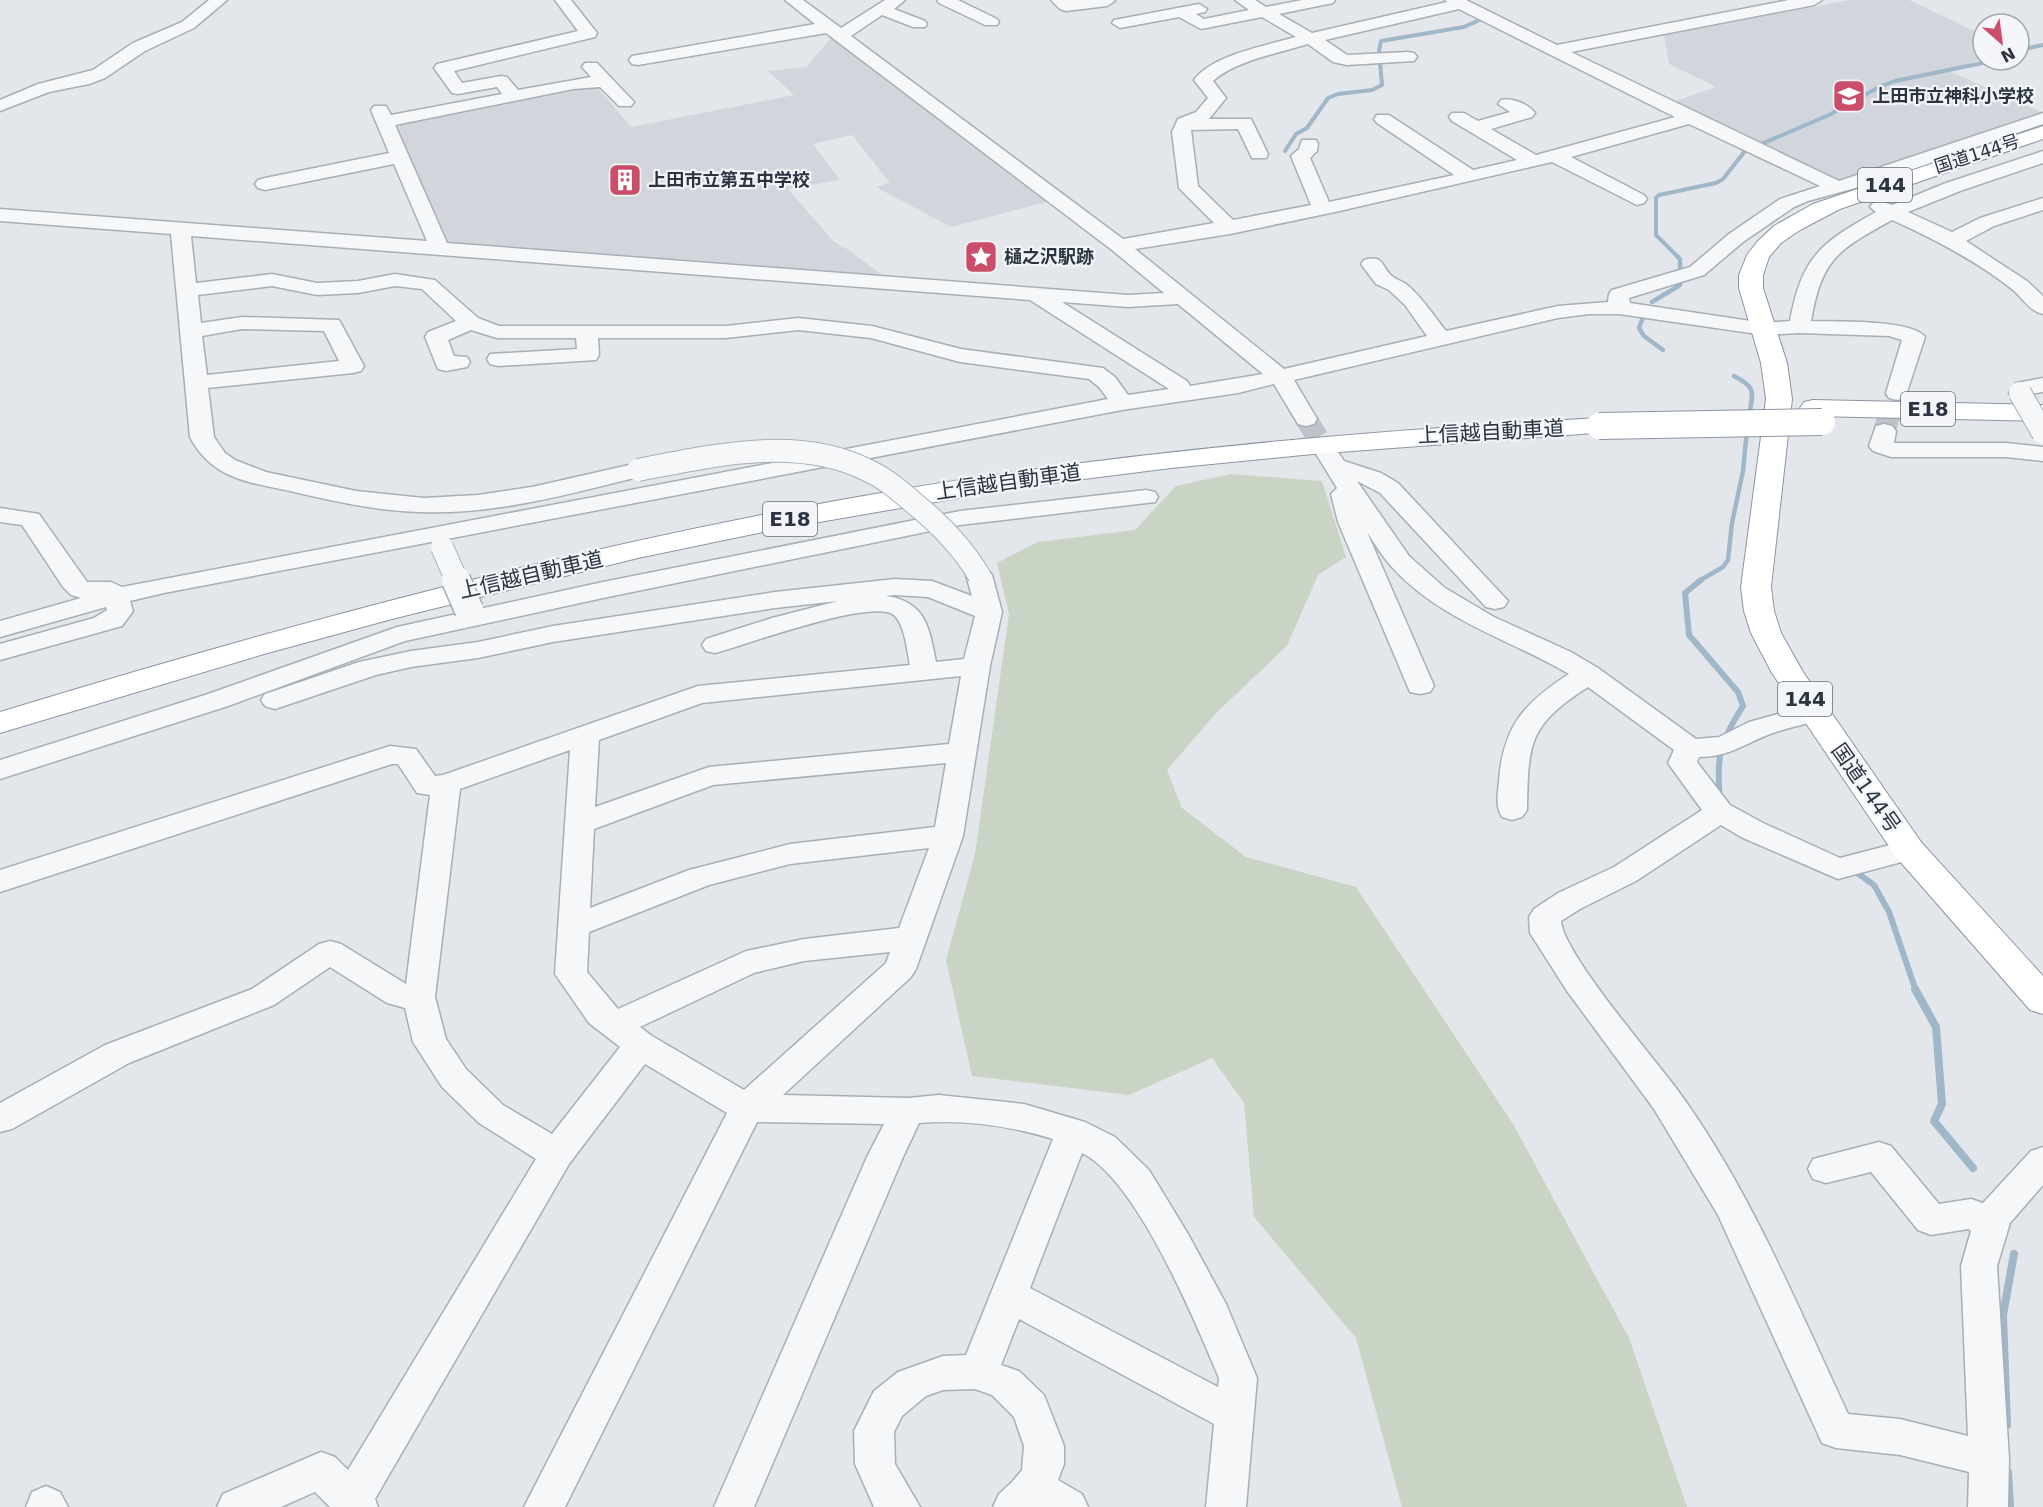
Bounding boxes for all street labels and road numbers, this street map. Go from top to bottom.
street label: 国道144号 [1932,130,2022,177]
road number: 144 [1858,168,1912,202]
road number: E18 [1901,392,1955,426]
street label: 上信越自動車道 [1417,416,1565,448]
street label: 上信越自動車道 [934,460,1082,504]
road number: E18 [763,502,817,536]
street label: 上信越自動車道 [457,547,605,603]
road number: 144 [1778,682,1832,716]
street label: 国道144号 [1827,739,1905,837]

